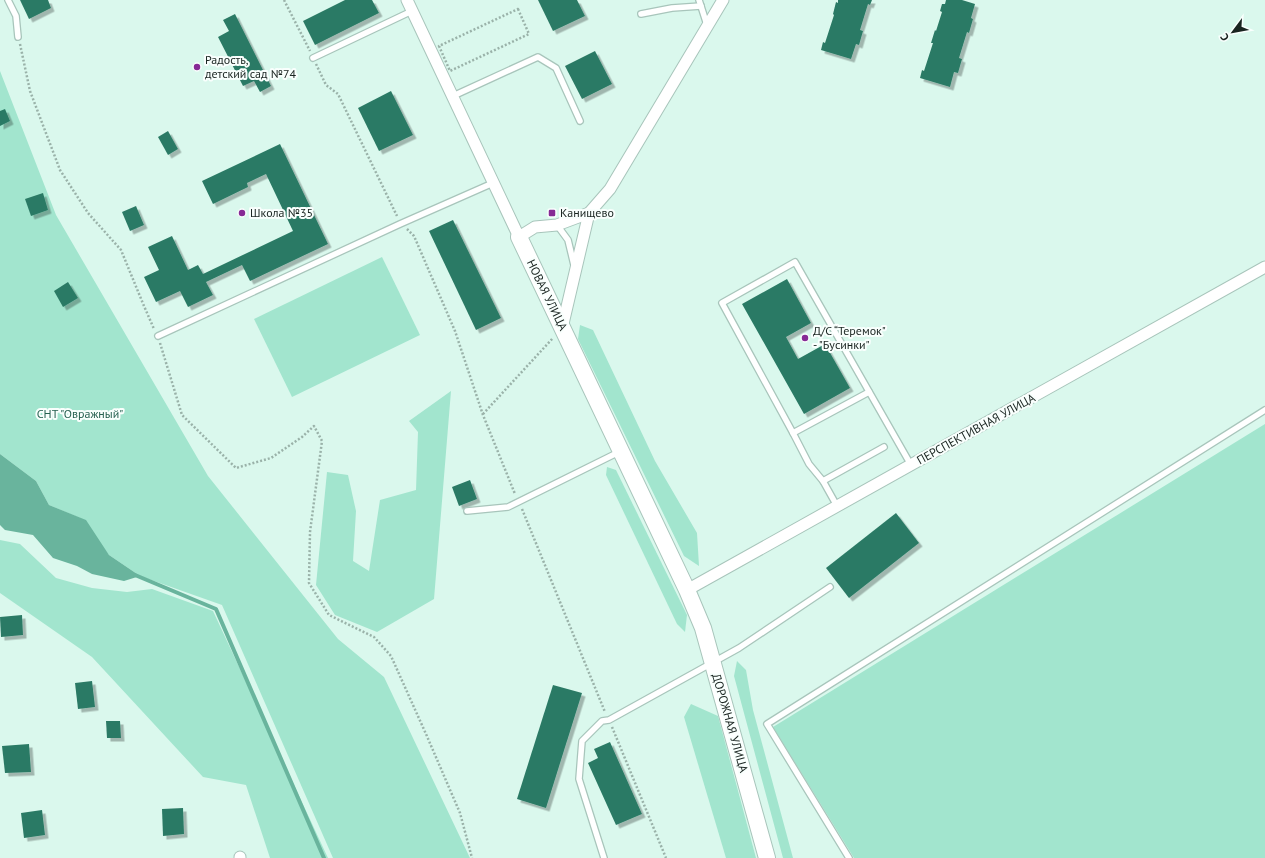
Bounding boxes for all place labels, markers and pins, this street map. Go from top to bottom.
place label: Радость, детский сад №74 [205,52,297,81]
marker: Радость, детский сад №74 [192,62,202,72]
place label: Школа №35 [250,205,313,220]
place label: Канищево [560,205,614,220]
marker: Школа №35 [237,208,247,218]
marker: Канищево [547,208,557,218]
place label: Д/С “Теремок" - "Бусинки" [813,323,886,352]
marker: Д/С “Теремок" - "Бусинки" [800,333,810,343]

